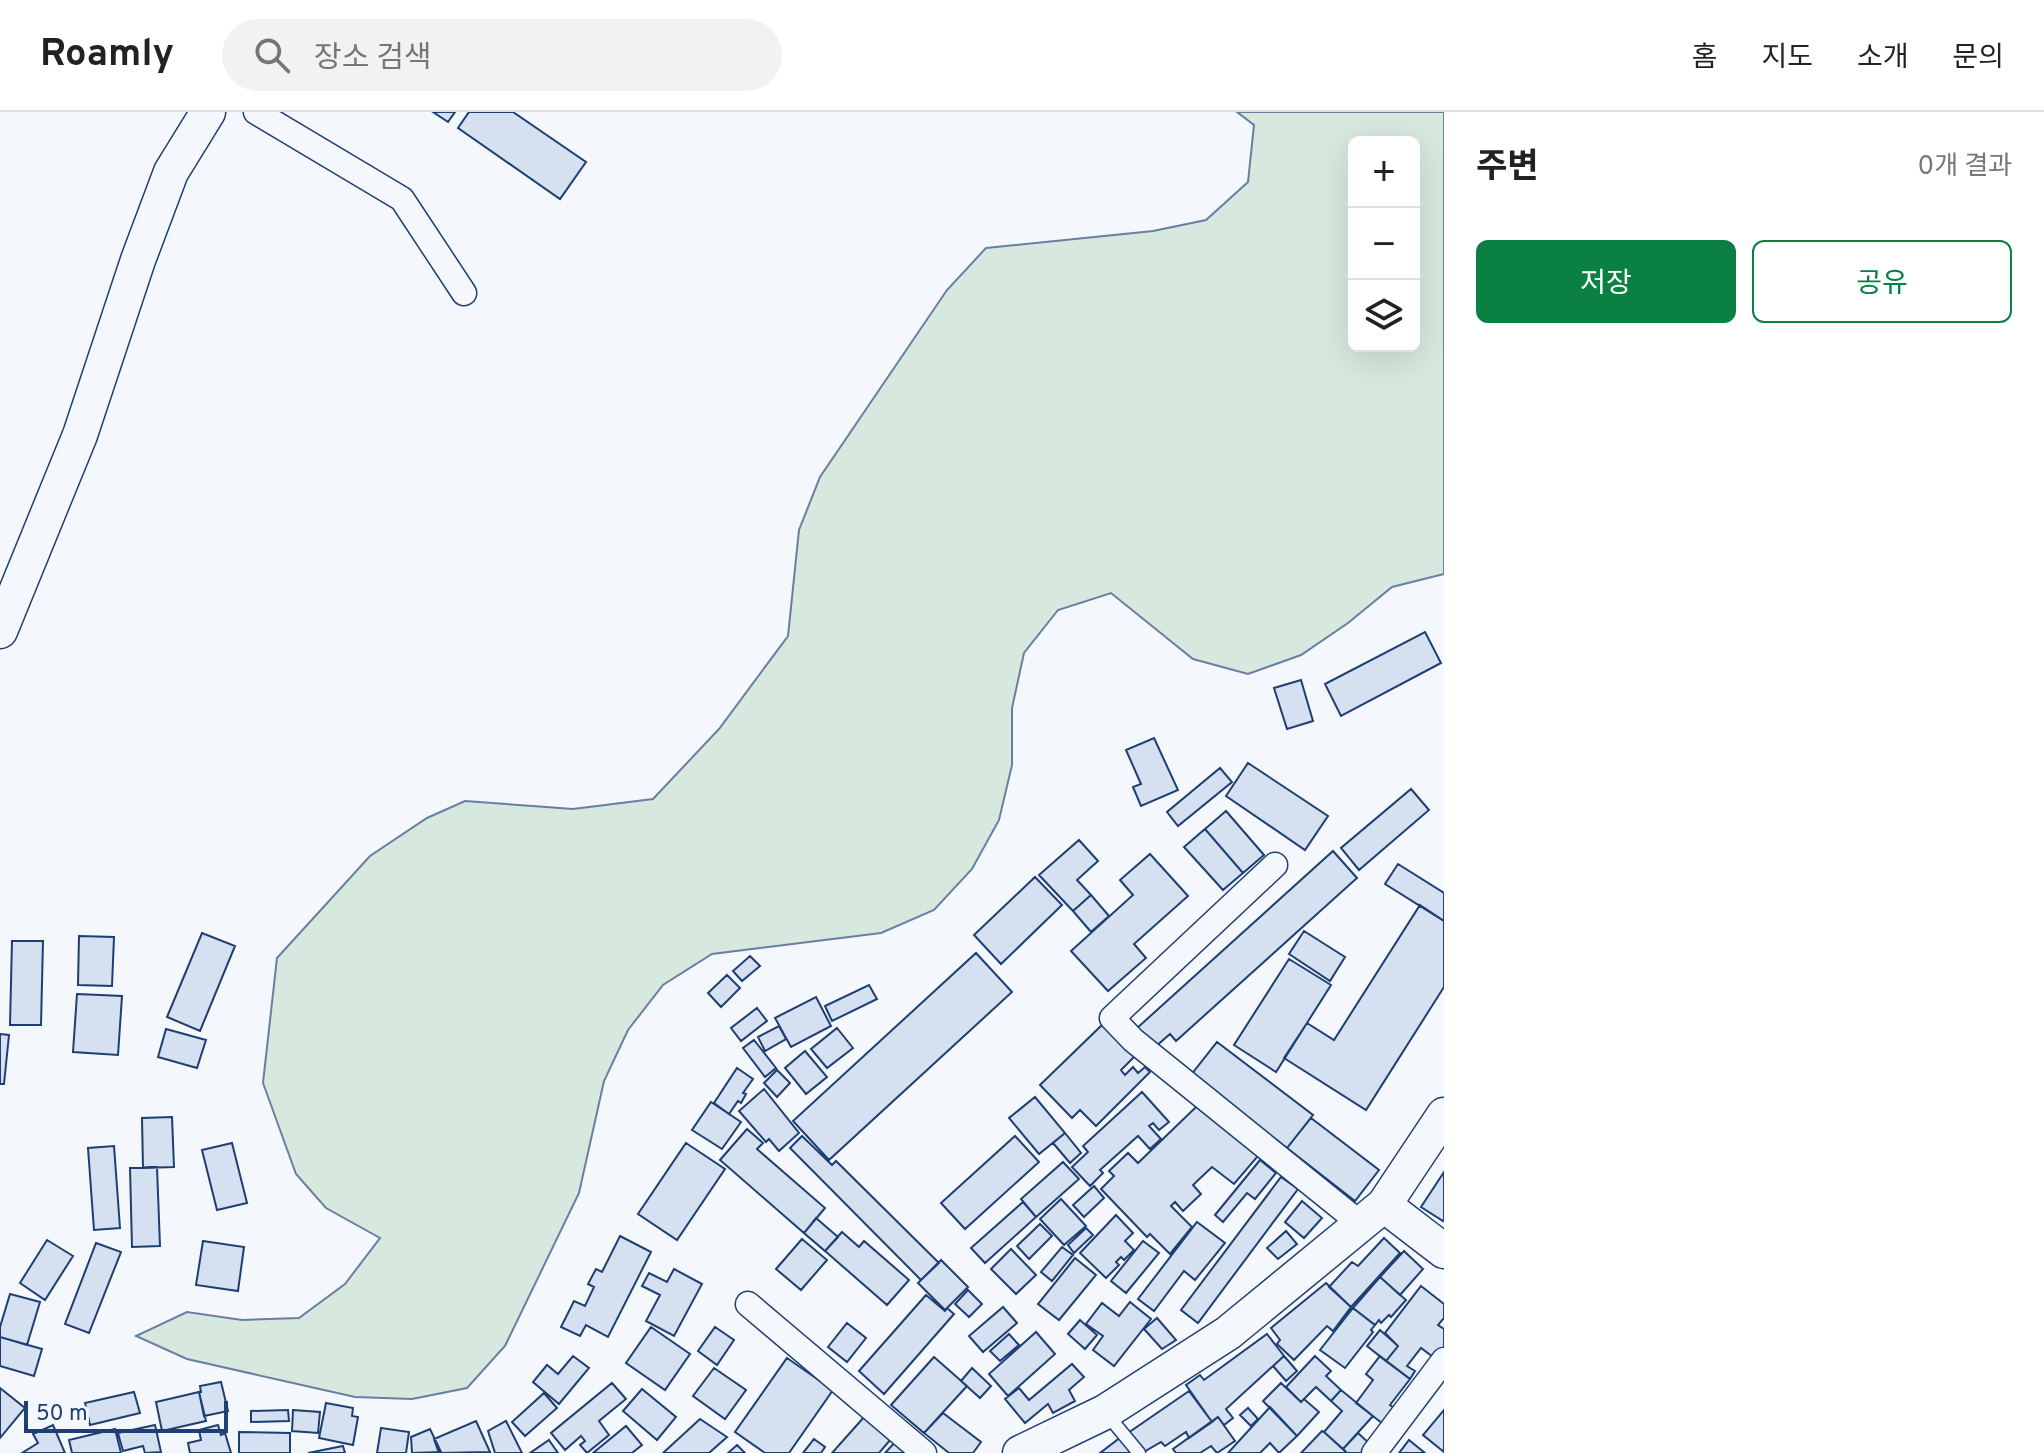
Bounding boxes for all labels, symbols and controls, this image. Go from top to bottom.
search box [222,19,782,91]
text: Roamly [40,31,174,80]
icon: search [250,33,294,77]
text: 장소 검색 [314,41,432,78]
text: 홈 [1692,41,1717,77]
text: 지도 [1761,41,1813,77]
text: 소개 [1857,41,1908,77]
text: 문의 [1952,41,2004,77]
map controls [1348,136,1420,352]
button: + [1348,136,1420,208]
text: 주변 [1476,147,1539,190]
text: 0개 결과 [1917,151,2012,184]
button: − [1348,208,1420,280]
button: 저장 [1476,240,1736,323]
button: 공유 [1752,240,2012,323]
button: layers [1348,280,1420,352]
scale bar [24,1397,228,1433]
text: 50 m [36,1401,88,1428]

